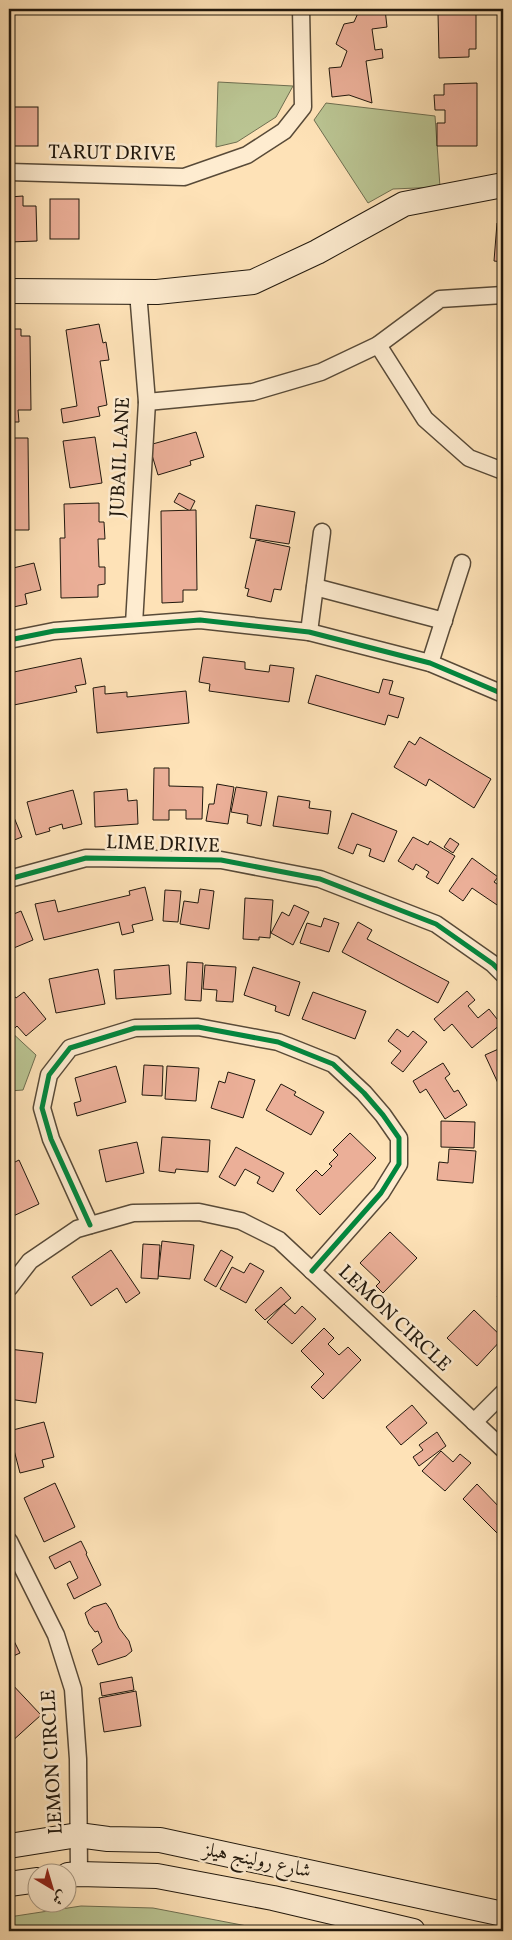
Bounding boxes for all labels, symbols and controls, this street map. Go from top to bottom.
street label: TARUT DRIVE [48,139,176,169]
street label: JUBAIL LANE [104,396,138,518]
street label: LIME DRIVE [106,829,220,861]
street label: LEMON CIRCLE [331,1259,457,1379]
street label: LEMON CIRCLE [35,1689,71,1835]
street label: شارع رولينج هيلز [198,1836,313,1888]
north arrow [28,1862,78,1912]
text: ش [48,1885,70,1909]

